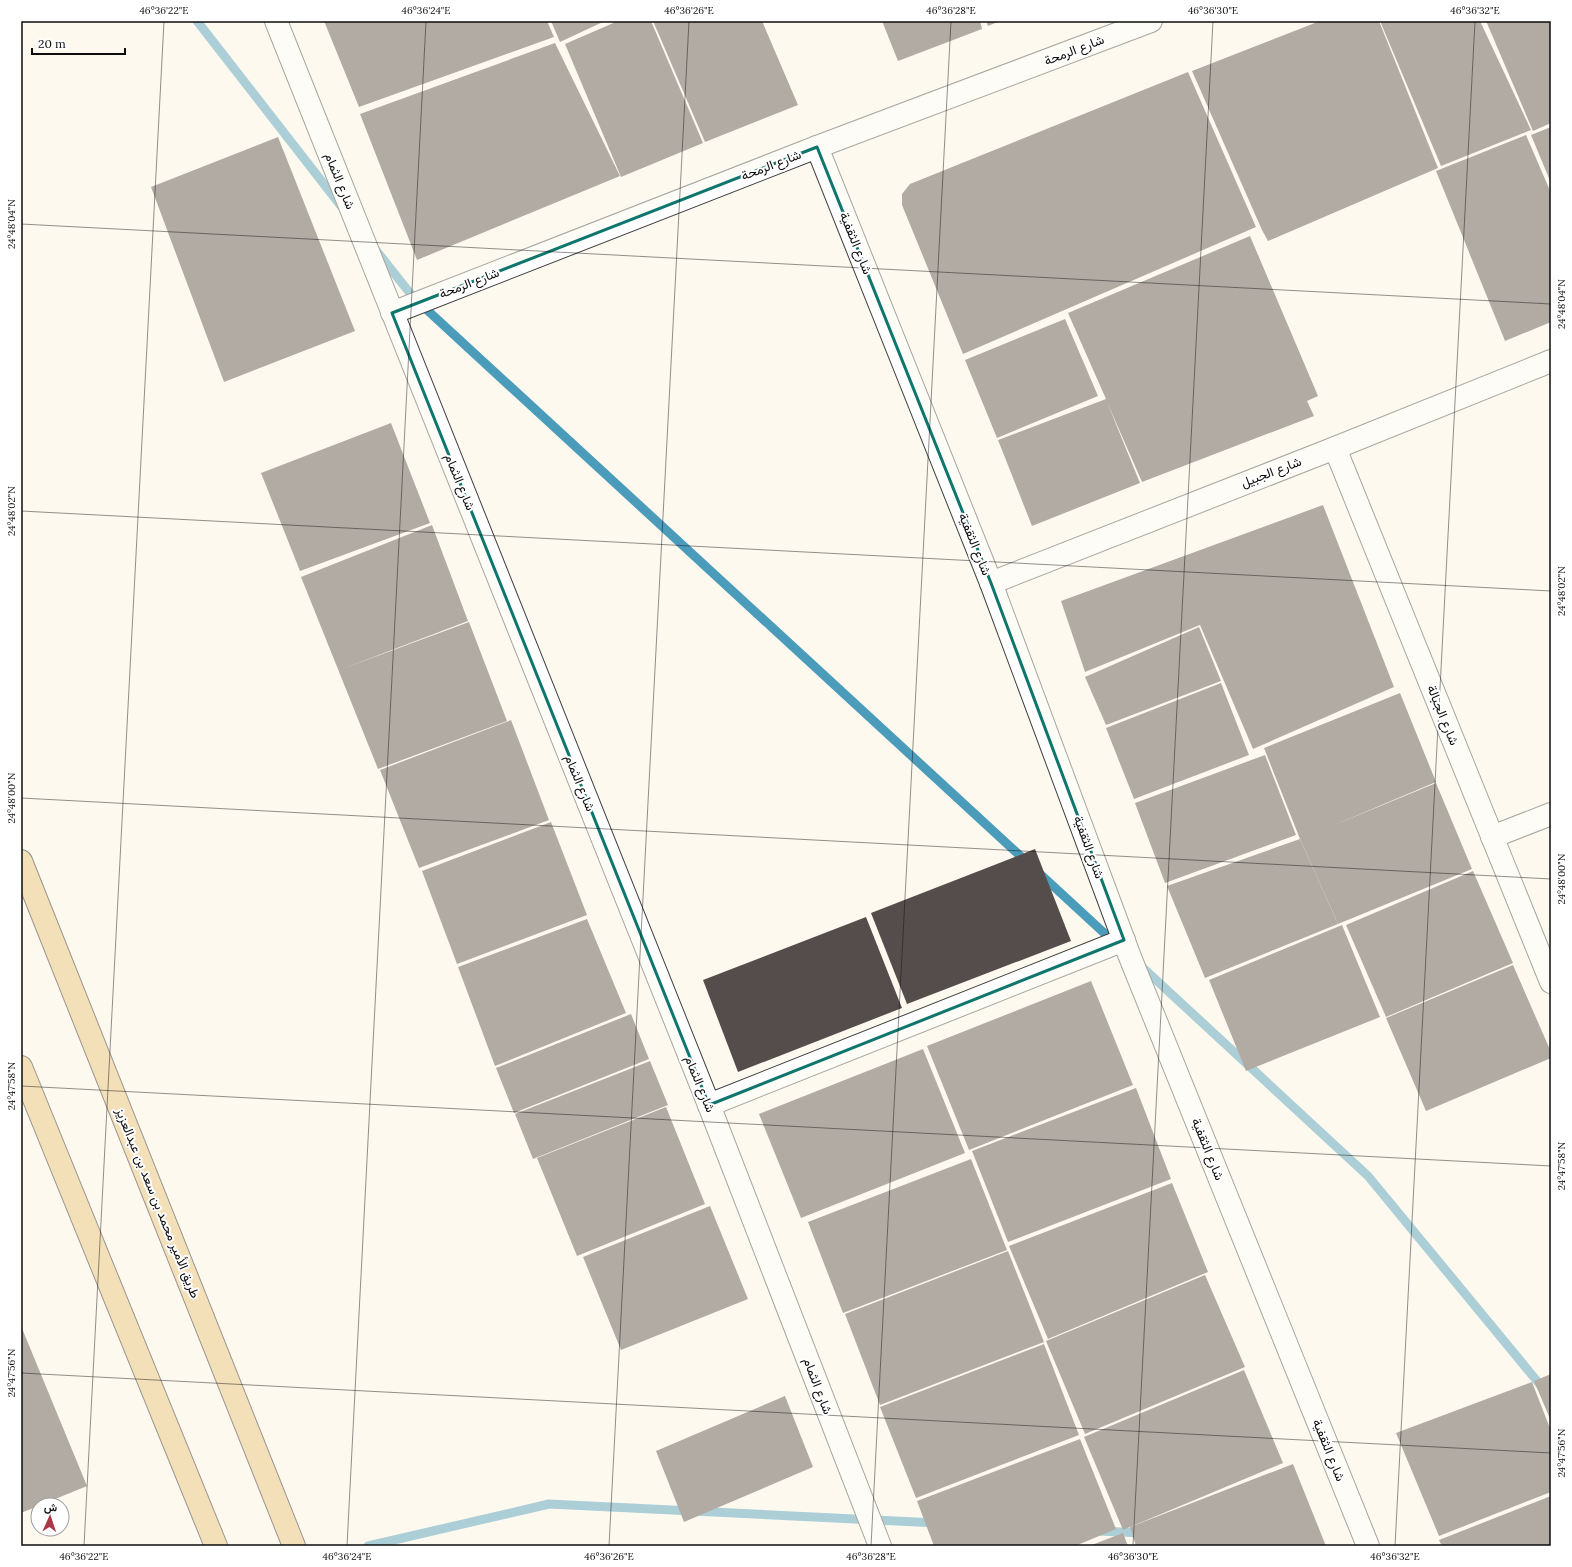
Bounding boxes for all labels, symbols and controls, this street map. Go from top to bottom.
text: 46°36'22"E [139,4,189,17]
text: 46°36'24"E [402,4,450,17]
text: 46°36'26"E [664,4,714,17]
text: 46°36'28"E [926,4,976,17]
text: 46°36'30"E [1188,4,1238,17]
text: 46°36'32"E [1450,4,1500,17]
scale bar [32,30,125,56]
street label: شارع الرمحة [1042,31,1107,70]
text: 20 m [38,36,66,51]
street label: شارع الرمحة [739,146,804,185]
street label: شارع الثمام [320,150,359,212]
text: 24°48'04"N [5,199,18,249]
street label: شارع الثقفية [835,209,876,277]
street label: شارع الرمحة [437,264,502,303]
text: 24°48'04"N [1555,279,1568,329]
street label: شارع الثمام [440,451,479,513]
street label: شارع الجبيل [1238,453,1304,492]
text: 24°48'02"N [5,486,18,536]
street label: شارع الثقفية [954,510,995,578]
text: 24°48'02"N [1555,566,1568,616]
street label: شارع الجبالة [1422,682,1463,748]
street label: شارع الثمام [560,752,599,814]
text: 24°48'00"N [5,772,18,823]
street label: شارع الثقفية [1069,813,1108,881]
text: 24°48'00"N [1555,853,1568,904]
street label: شارع الثمام [680,1053,719,1115]
text: 24°47'58"N [5,1061,18,1110]
street label: طريق الأمير محمد بن سعد بن عبدالعزيز [112,1104,204,1301]
street label: شارع الثقفية [1187,1115,1228,1183]
text: 24°47'58"N [1555,1141,1568,1190]
text: 24°47'56"N [5,1348,18,1397]
street label: شارع الثمام [798,1355,837,1417]
street label: شارع الثقفية [1308,1416,1349,1484]
text: 24°47'56"N [1555,1428,1568,1477]
north arrow [30,1497,70,1537]
text: ش [44,1500,57,1514]
text: 46°36'22"E [59,1550,109,1563]
text: 46°36'24"E [323,1550,371,1563]
text: 46°36'26"E [584,1550,634,1563]
text: 46°36'28"E [846,1550,896,1563]
text: 46°36'30"E [1108,1550,1158,1563]
text: 46°36'32"E [1370,1550,1420,1563]

